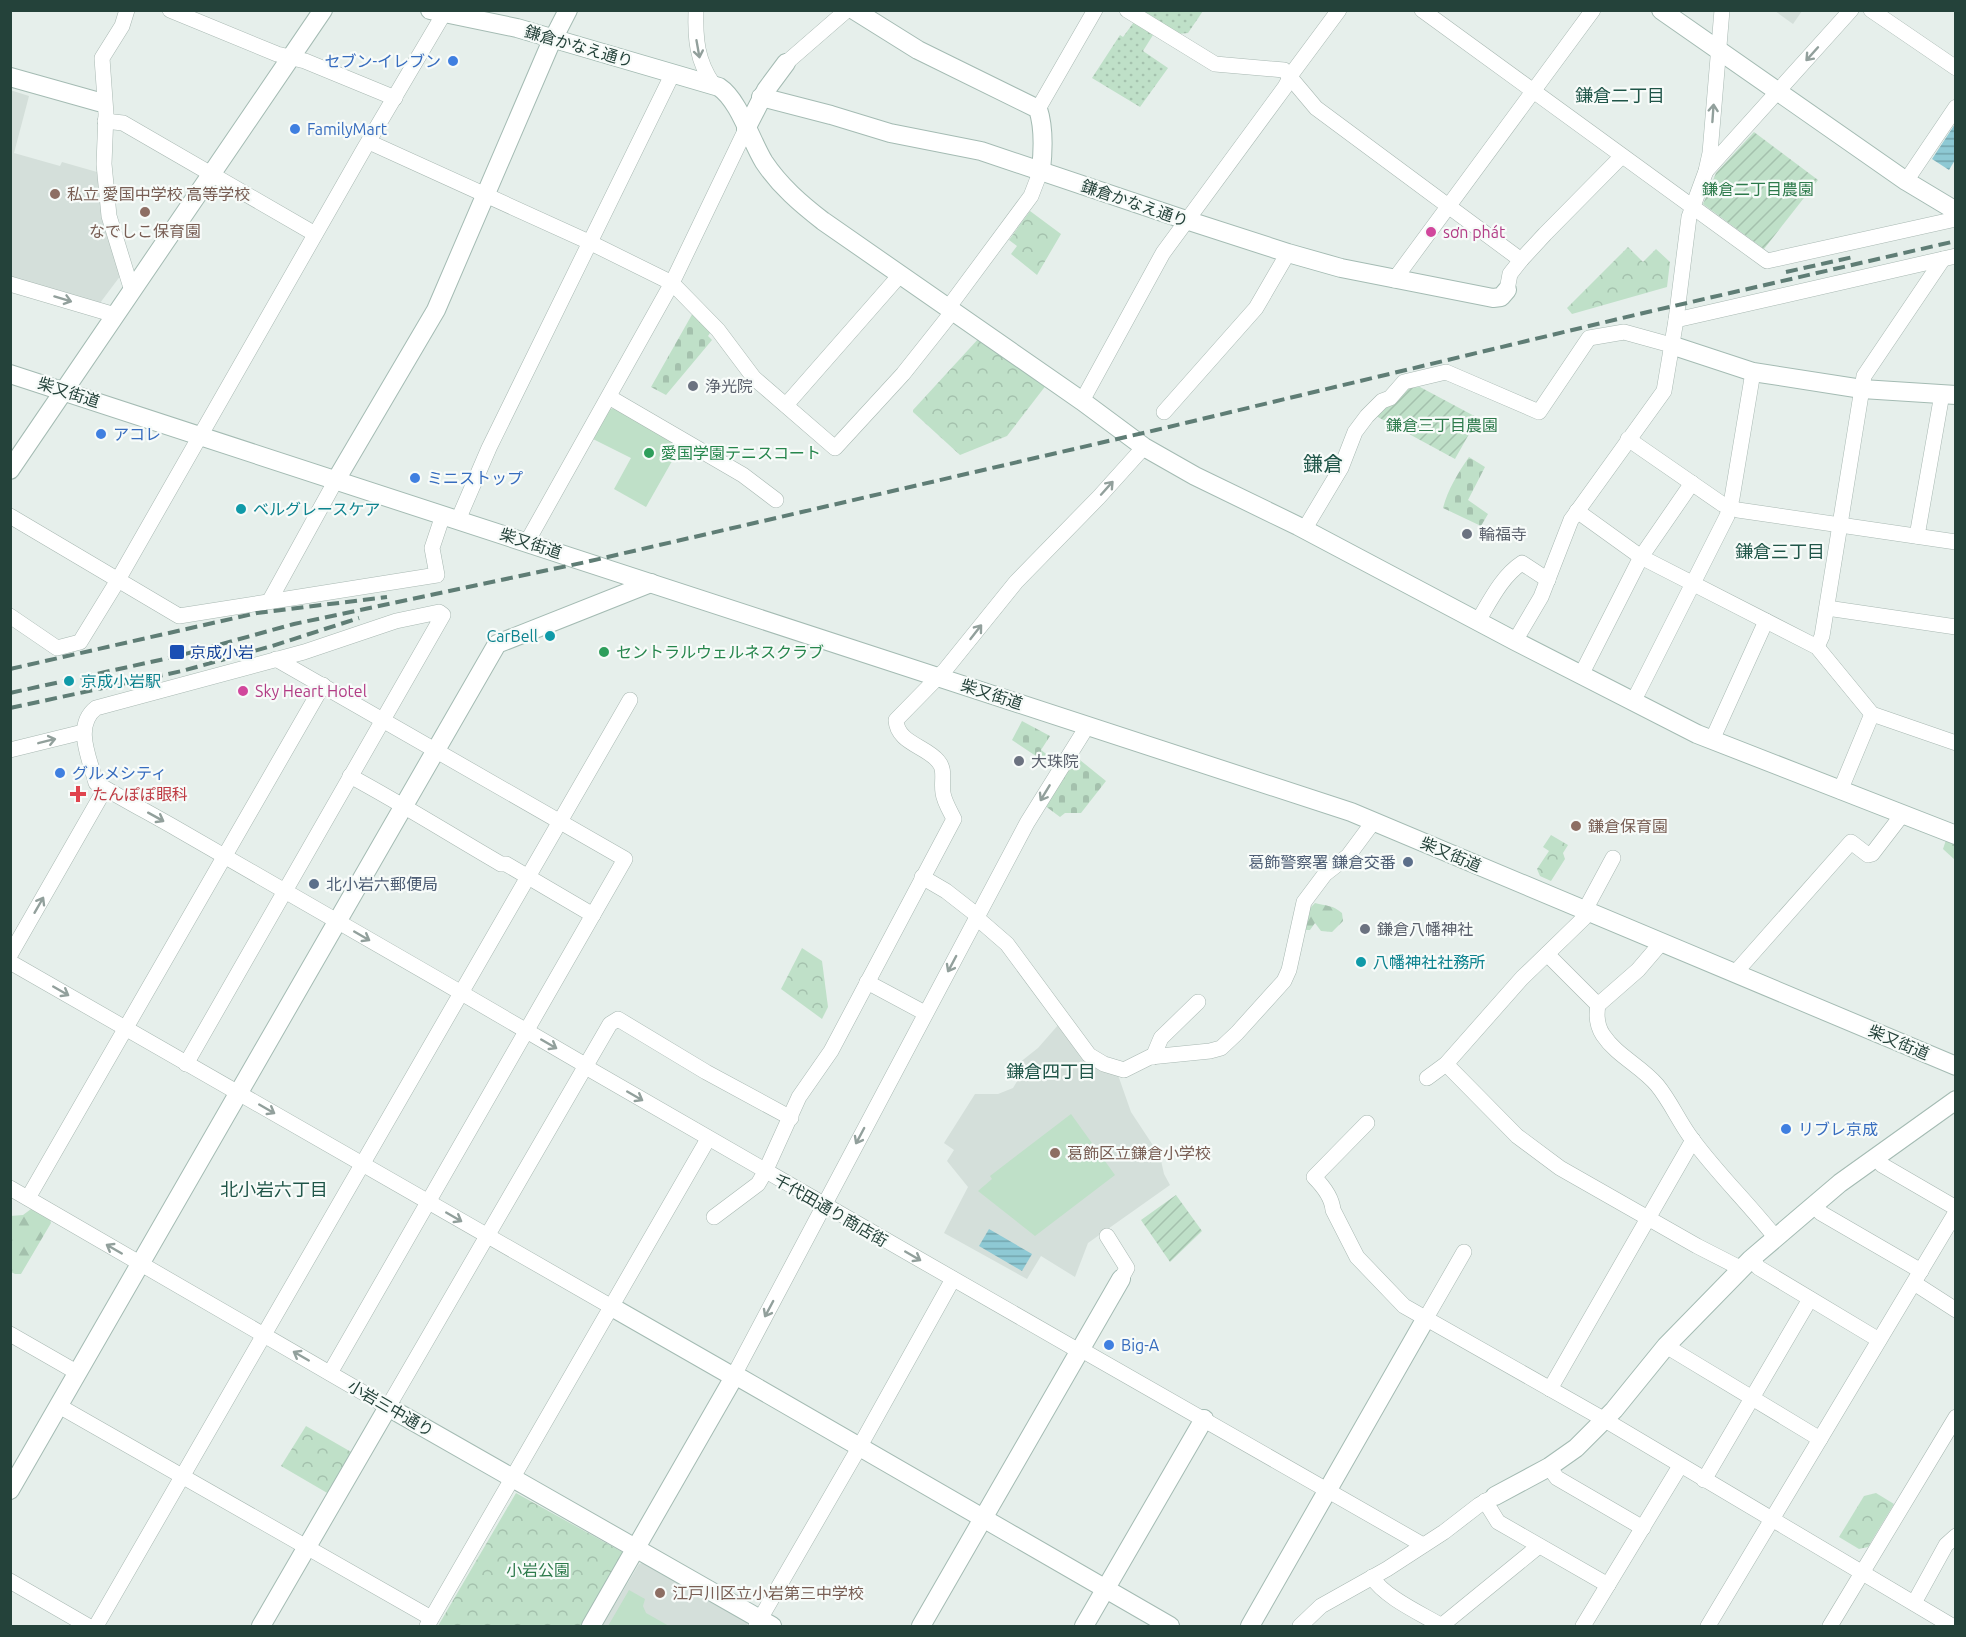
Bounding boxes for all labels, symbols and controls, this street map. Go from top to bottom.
street label: 鎌倉かなえ通り [523,22,635,70]
one-way arrow [693,39,704,59]
one-way arrow [1805,46,1819,61]
place label: セブン-イレブン [324,52,441,70]
marker: セブン-イレブン [446,54,460,68]
district label: 鎌倉二丁目 [1575,85,1665,105]
one-way arrow [1708,103,1719,123]
place label: FamilyMart [307,120,388,138]
marker: FamilyMart [288,122,302,136]
street label: 鎌倉かなえ通り [1079,176,1191,230]
park label: 鎌倉二丁目農園 [1702,180,1814,198]
place label: 私立 愛国中学校 高等学校 [67,185,250,203]
marker: 私立 愛国中学校 高等学校 [48,187,62,201]
marker: なでしこ保育園 [138,205,152,219]
place label: なでしこ保育園 [89,222,201,240]
place label: sơn phát [1443,223,1506,241]
marker: sơn phát [1424,225,1438,239]
one-way arrow [53,294,72,305]
street label: 柴又街道 [36,374,102,410]
place label: 浄光院 [705,377,753,395]
marker: 浄光院 [686,379,700,393]
park label: 鎌倉三丁目農園 [1386,416,1498,434]
place label: アコレ [113,425,161,443]
marker: アコレ [94,427,108,441]
place label: 愛国学園テニスコート [661,444,821,462]
marker: 愛国学園テニスコート [642,446,656,460]
district label: 鎌倉 [1303,452,1343,475]
place label: ミニストップ [427,469,523,487]
marker: ミニストップ [408,471,422,485]
one-way arrow [1100,481,1114,496]
place label: ベルグレースケア [253,500,380,518]
marker: ベルグレースケア [234,502,248,516]
street label: 柴又街道 [498,525,564,561]
place label: 輪福寺 [1479,525,1527,543]
marker: 輪福寺 [1460,527,1474,541]
district label: 鎌倉三丁目 [1735,541,1825,561]
one-way arrow [969,624,982,640]
place label: CarBell [487,627,538,645]
marker: CarBell [543,629,557,643]
marker: 京成小岩 [168,643,186,661]
place label: 京成小岩 [190,643,254,661]
place label: セントラルウェルネスクラブ [616,643,824,661]
marker: セントラルウェルネスクラブ [597,645,611,659]
place label: 京成小岩駅 [81,672,161,690]
marker: 京成小岩駅 [62,674,76,688]
street label: 柴又街道 [959,676,1025,712]
place label: Sky Heart Hotel [255,682,367,700]
marker: Sky Heart Hotel [236,684,250,698]
one-way arrow [37,735,56,747]
place label: 大珠院 [1031,752,1079,770]
marker: 大珠院 [1012,754,1026,768]
place label: グルメシティ [72,764,167,782]
marker: グルメシティ [53,766,67,780]
one-way arrow [1039,784,1051,801]
marker: たんぽぽ眼科 [69,785,87,803]
place label: たんぽぽ眼科 [92,785,188,803]
one-way arrow [147,812,165,823]
place label: 鎌倉保育園 [1588,817,1668,835]
marker: 鎌倉保育園 [1569,819,1583,833]
street label: 柴又街道 [1418,833,1484,875]
place label: 葛飾警察署 鎌倉交番 [1248,853,1396,871]
marker: 葛飾警察署 鎌倉交番 [1401,855,1415,869]
place label: 北小岩六郵便局 [326,875,438,893]
marker: 北小岩六郵便局 [307,877,321,891]
one-way arrow [34,897,46,914]
place label: 鎌倉八幡神社 [1377,920,1473,938]
marker: 鎌倉八幡神社 [1358,922,1372,936]
one-way arrow [353,930,370,942]
place label: 八幡神社社務所 [1373,953,1485,971]
one-way arrow [946,955,958,972]
marker: 八幡神社社務所 [1354,955,1368,969]
one-way arrow [52,985,69,997]
street label: 柴又街道 [1866,1021,1932,1063]
one-way arrow [540,1038,557,1050]
district label: 鎌倉四丁目 [1006,1061,1096,1081]
one-way arrow [626,1090,643,1102]
one-way arrow [258,1104,275,1116]
place label: リブレ京成 [1798,1120,1878,1138]
marker: リブレ京成 [1779,1122,1793,1136]
one-way arrow [854,1127,865,1145]
place label: 葛飾区立鎌倉小学校 [1067,1144,1211,1162]
marker: 葛飾区立鎌倉小学校 [1048,1146,1062,1160]
street label: 千代田通り商店街 [771,1170,891,1250]
district label: 北小岩六丁目 [220,1179,328,1199]
one-way arrow [445,1212,462,1224]
one-way arrow [106,1242,123,1254]
one-way arrow [904,1251,921,1263]
one-way arrow [763,1299,774,1317]
place label: Big-A [1121,1336,1160,1354]
marker: Big-A [1102,1338,1116,1352]
one-way arrow [293,1350,310,1362]
street label: 小岩三中通り [345,1376,437,1440]
park label: 小岩公園 [506,1561,570,1579]
place label: 江戸川区立小岩第三中学校 [672,1584,864,1602]
marker: 江戸川区立小岩第三中学校 [653,1586,667,1600]

